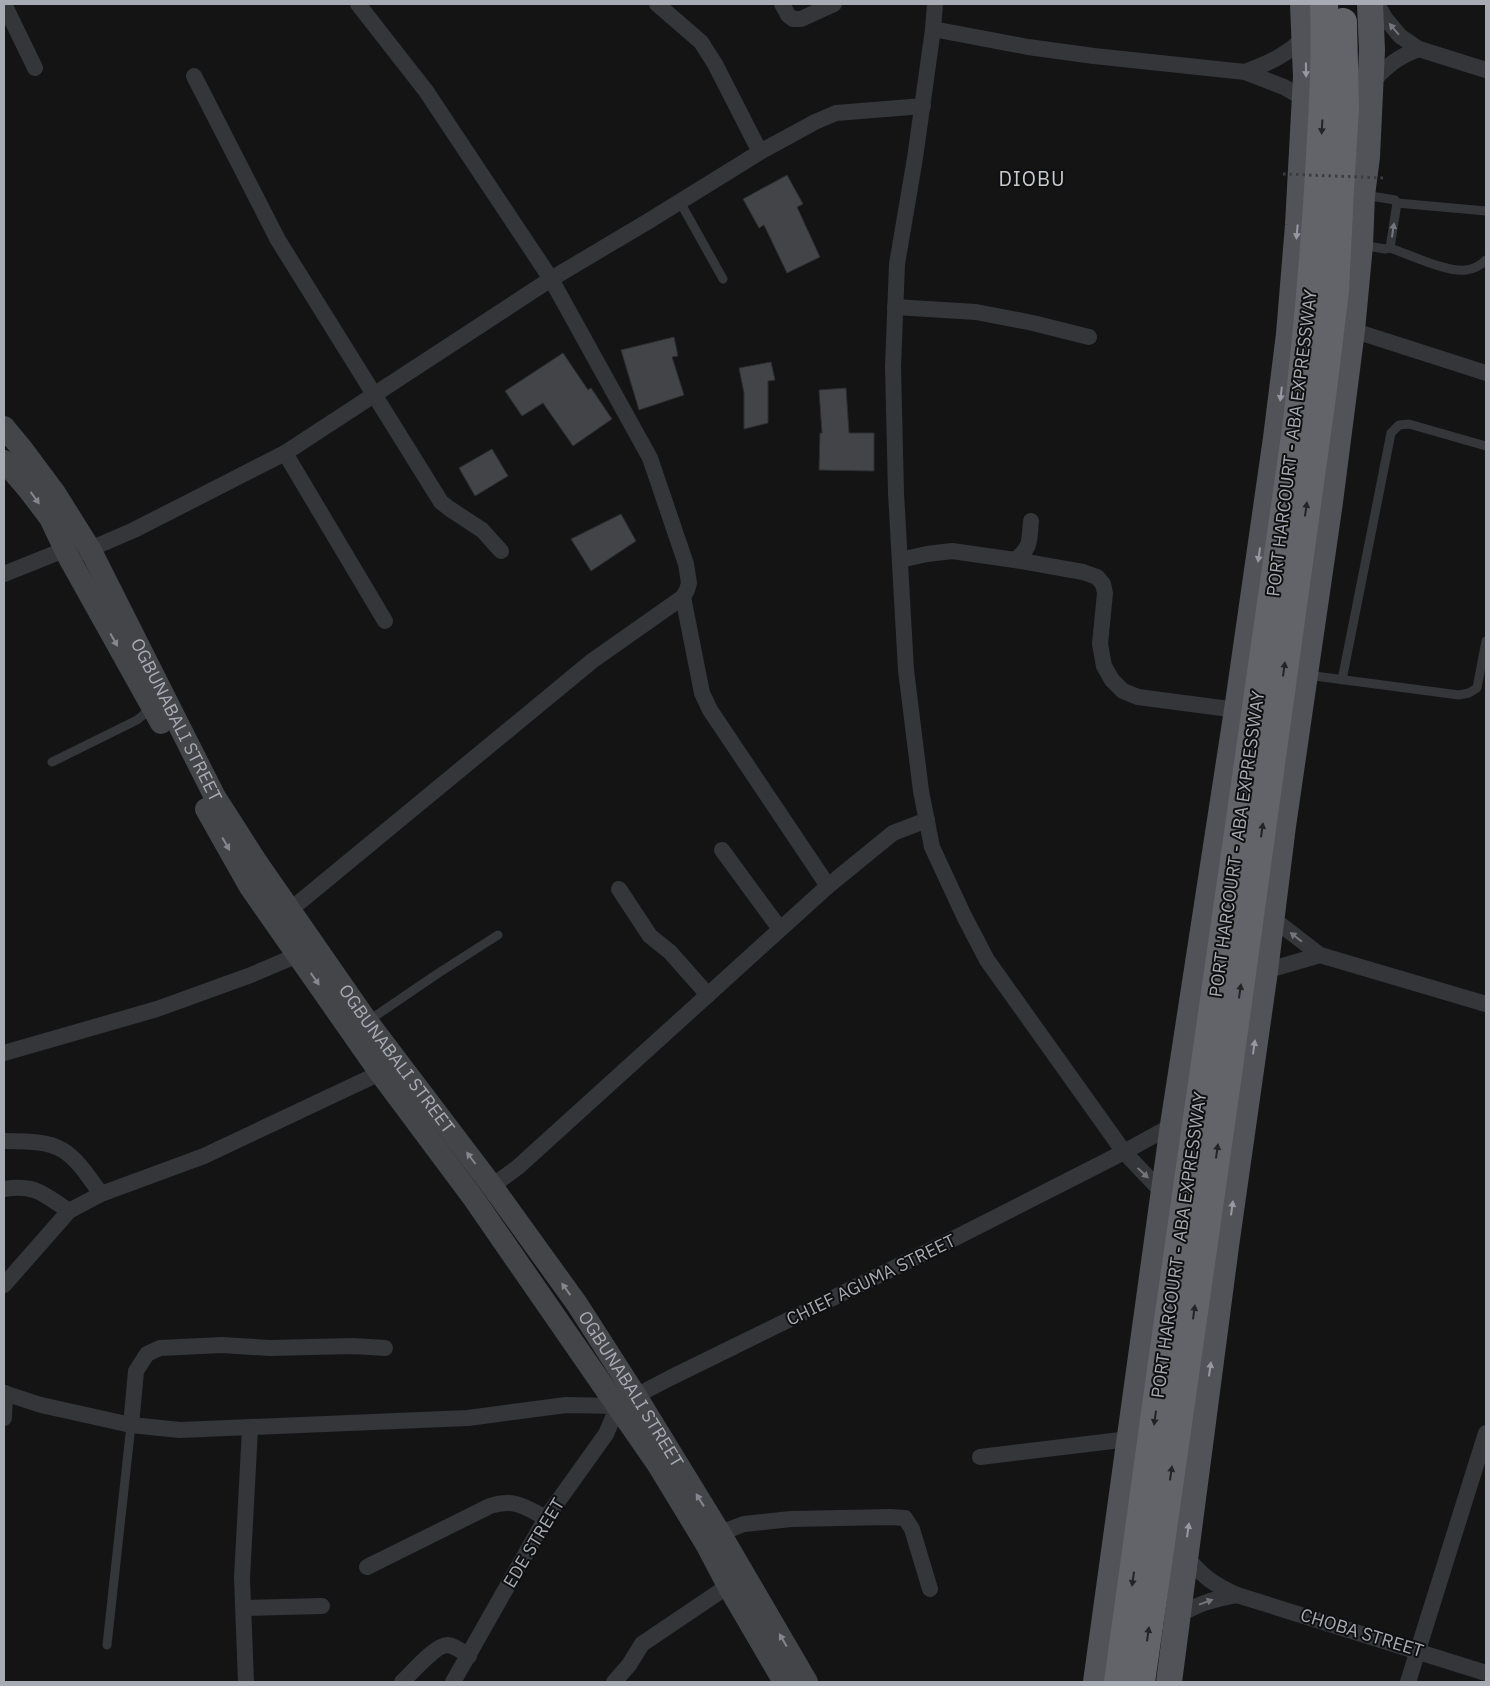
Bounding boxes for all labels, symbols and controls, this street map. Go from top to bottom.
one-way arrow [1389,23,1400,36]
one-way arrow [1302,62,1310,78]
one-way arrow [1317,120,1325,136]
district label: DIOBU [998,165,1066,192]
one-way arrow [1389,222,1397,238]
one-way arrow [1293,224,1301,240]
street label: PORT HARCOURT - ABA EXPRESSWAY [1261,288,1322,598]
one-way arrow [1277,386,1285,402]
one-way arrow [30,491,40,505]
one-way arrow [1302,500,1310,516]
one-way arrow [1255,547,1263,563]
one-way arrow [110,633,119,646]
street label: OGBUNABALI STREET [126,634,228,806]
one-way arrow [1280,661,1288,677]
street label: PORT HARCOURT - ABA EXPRESSWAY [1204,689,1269,999]
one-way arrow [1258,822,1266,838]
one-way arrow [221,837,230,850]
one-way arrow [1290,931,1303,942]
one-way arrow [310,972,320,986]
street label: OGBUNABALI STREET [334,980,460,1138]
one-way arrow [1236,983,1244,999]
one-way arrow [1251,1038,1259,1054]
street label: PORT HARCOURT - ABA EXPRESSWAY [1146,1090,1211,1400]
one-way arrow [1213,1143,1221,1159]
one-way arrow [465,1152,476,1165]
one-way arrow [1137,1167,1149,1179]
one-way arrow [1228,1199,1236,1215]
street label: CHIEF AGUMA STREET [782,1229,959,1331]
one-way arrow [561,1283,572,1296]
one-way arrow [1190,1304,1198,1320]
street label: OGBUNABALI STREET [573,1306,689,1471]
one-way arrow [1206,1360,1214,1376]
one-way arrow [1150,1410,1158,1426]
one-way arrow [1167,1465,1175,1481]
street label: EDE STREET [498,1494,569,1592]
one-way arrow [695,1494,704,1507]
one-way arrow [1185,1521,1193,1537]
one-way arrow [1128,1571,1136,1587]
one-way arrow [1198,1598,1213,1605]
street label: CHOBA STREET [1298,1603,1426,1662]
one-way arrow [1144,1626,1152,1642]
one-way arrow [778,1633,787,1647]

